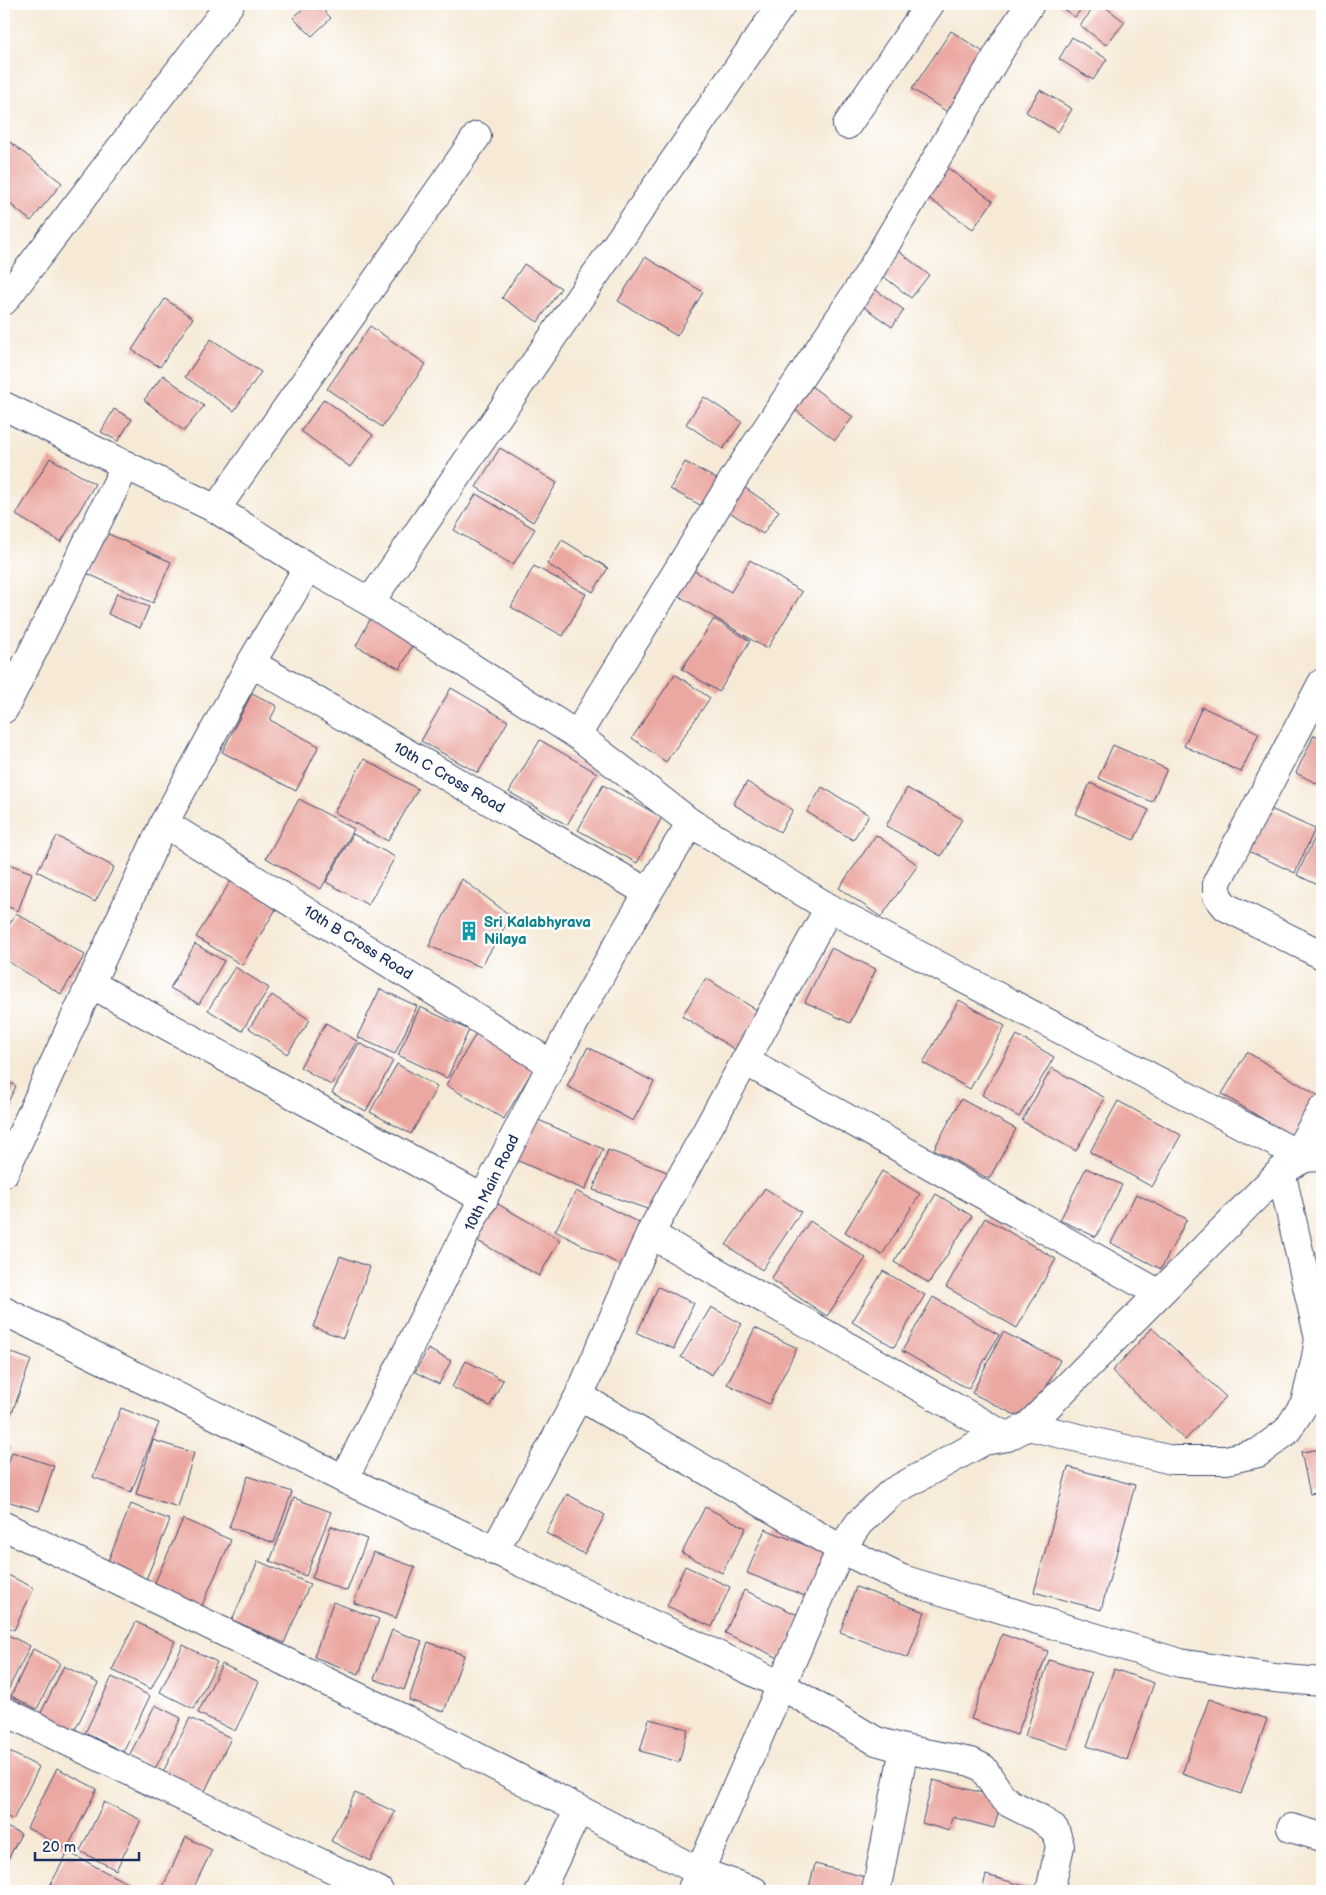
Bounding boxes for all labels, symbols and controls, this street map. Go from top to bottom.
street label: 10th C Cross Road [390,738,508,818]
street label: 10th B Cross Road [300,902,416,984]
place label: Sri Kalabhyrava Nilaya [484,913,591,949]
building icon: Sri Kalabhyrava Nilaya [458,920,480,942]
street label: 10th Main Road [460,1132,524,1234]
scale bar [35,1830,139,1862]
text: 20 m [42,1838,76,1857]

